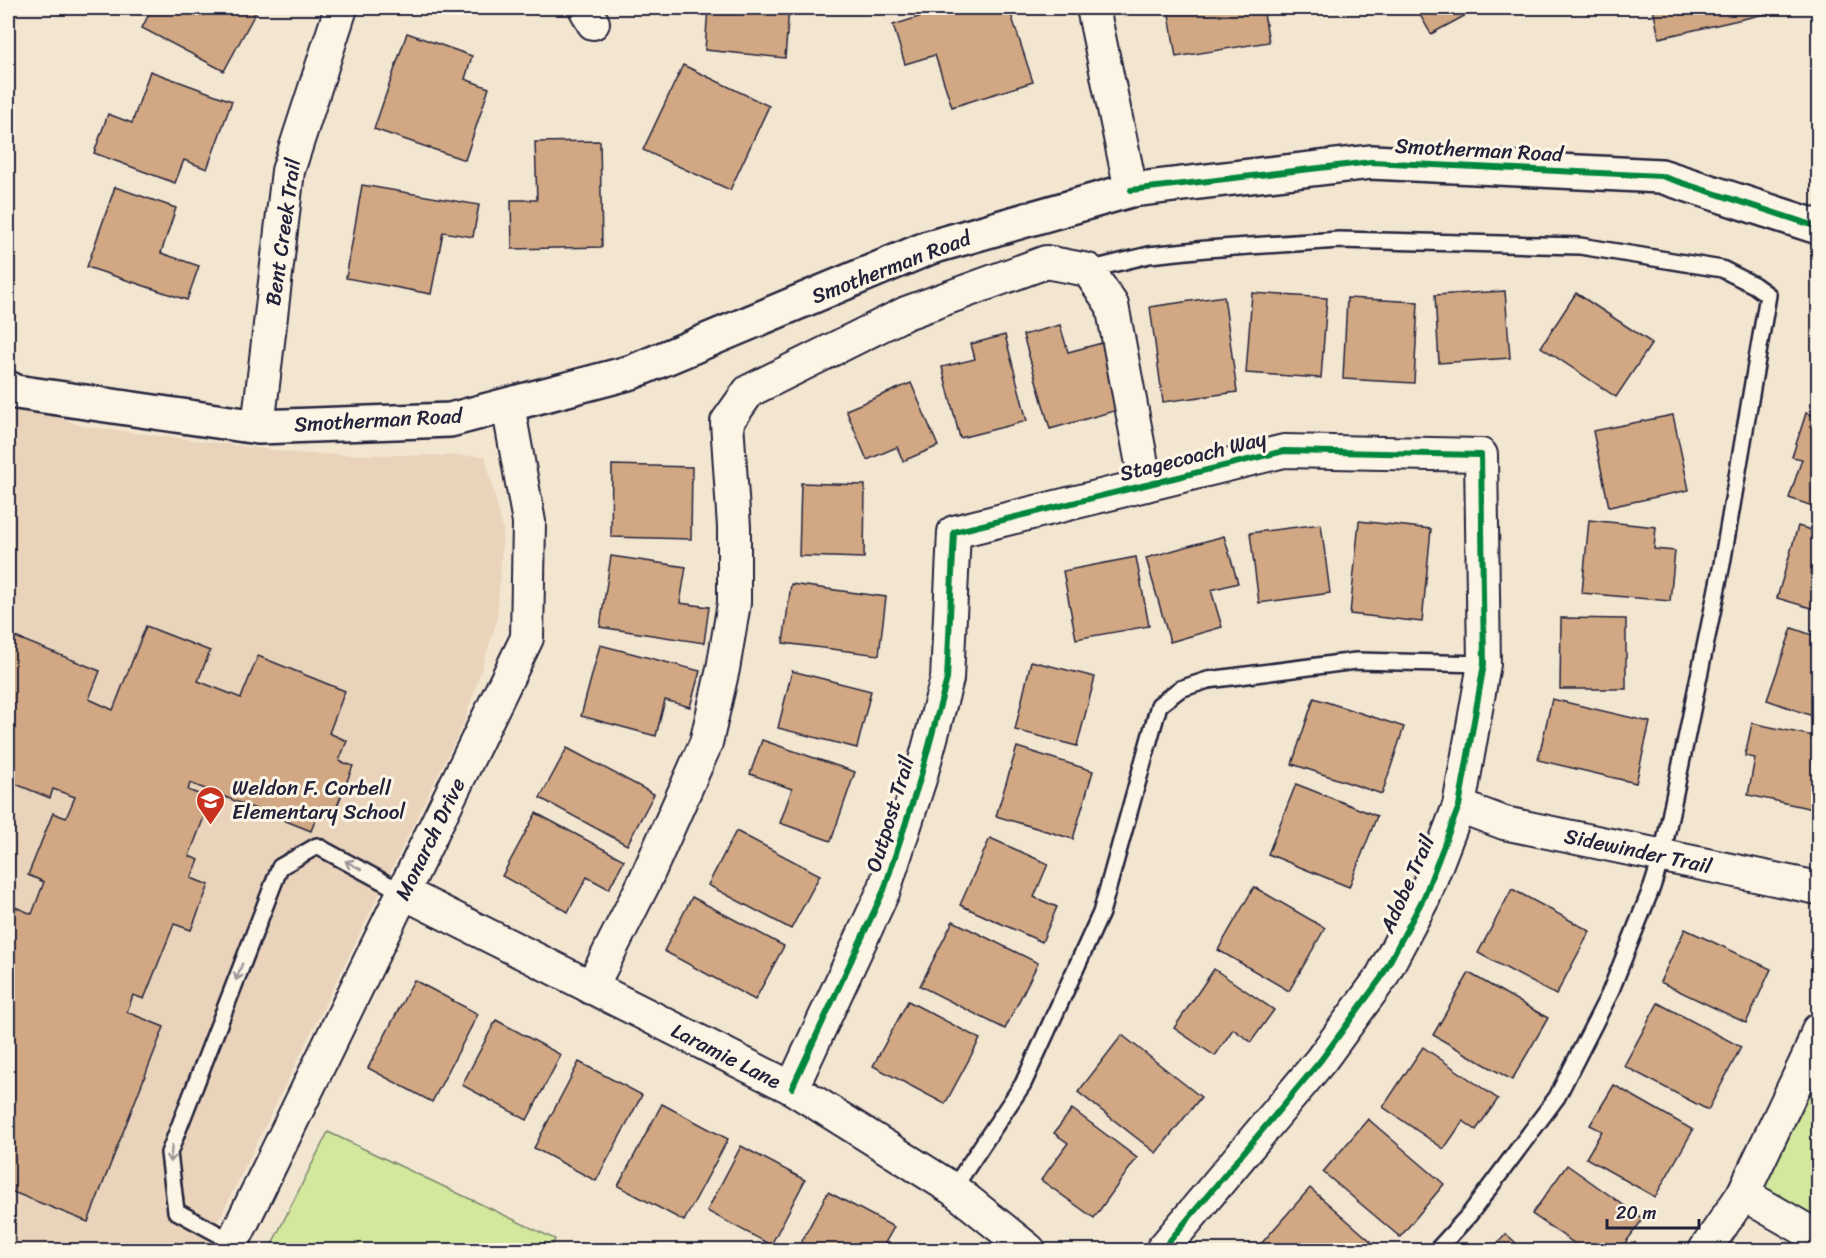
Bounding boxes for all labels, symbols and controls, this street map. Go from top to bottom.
street label: Smotherman Road [1394,127,1566,173]
street label: Bent Creek Trail [254,155,312,308]
street label: Smotherman Road [806,218,978,315]
street label: Smotherman Road [293,397,465,443]
street label: Stagecoach Way [1116,419,1271,493]
street label: Outpost Trail [854,750,926,877]
place label: Weldon F. Corbell Elementary School [232,769,406,831]
street label: Monarch Drive [384,771,476,907]
school or university icon: Weldon F. Corbell Elementary School [195,784,227,826]
street label: Sidewinder Trail [1561,817,1716,885]
street label: Adobe Trail [1368,828,1446,940]
one-way arrow [344,859,362,870]
one-way arrow [233,962,244,980]
street label: Laramie Lane [664,1012,788,1100]
one-way arrow [165,1144,176,1163]
scale bar [1607,1192,1698,1230]
text: 20 m [1616,1197,1656,1229]

